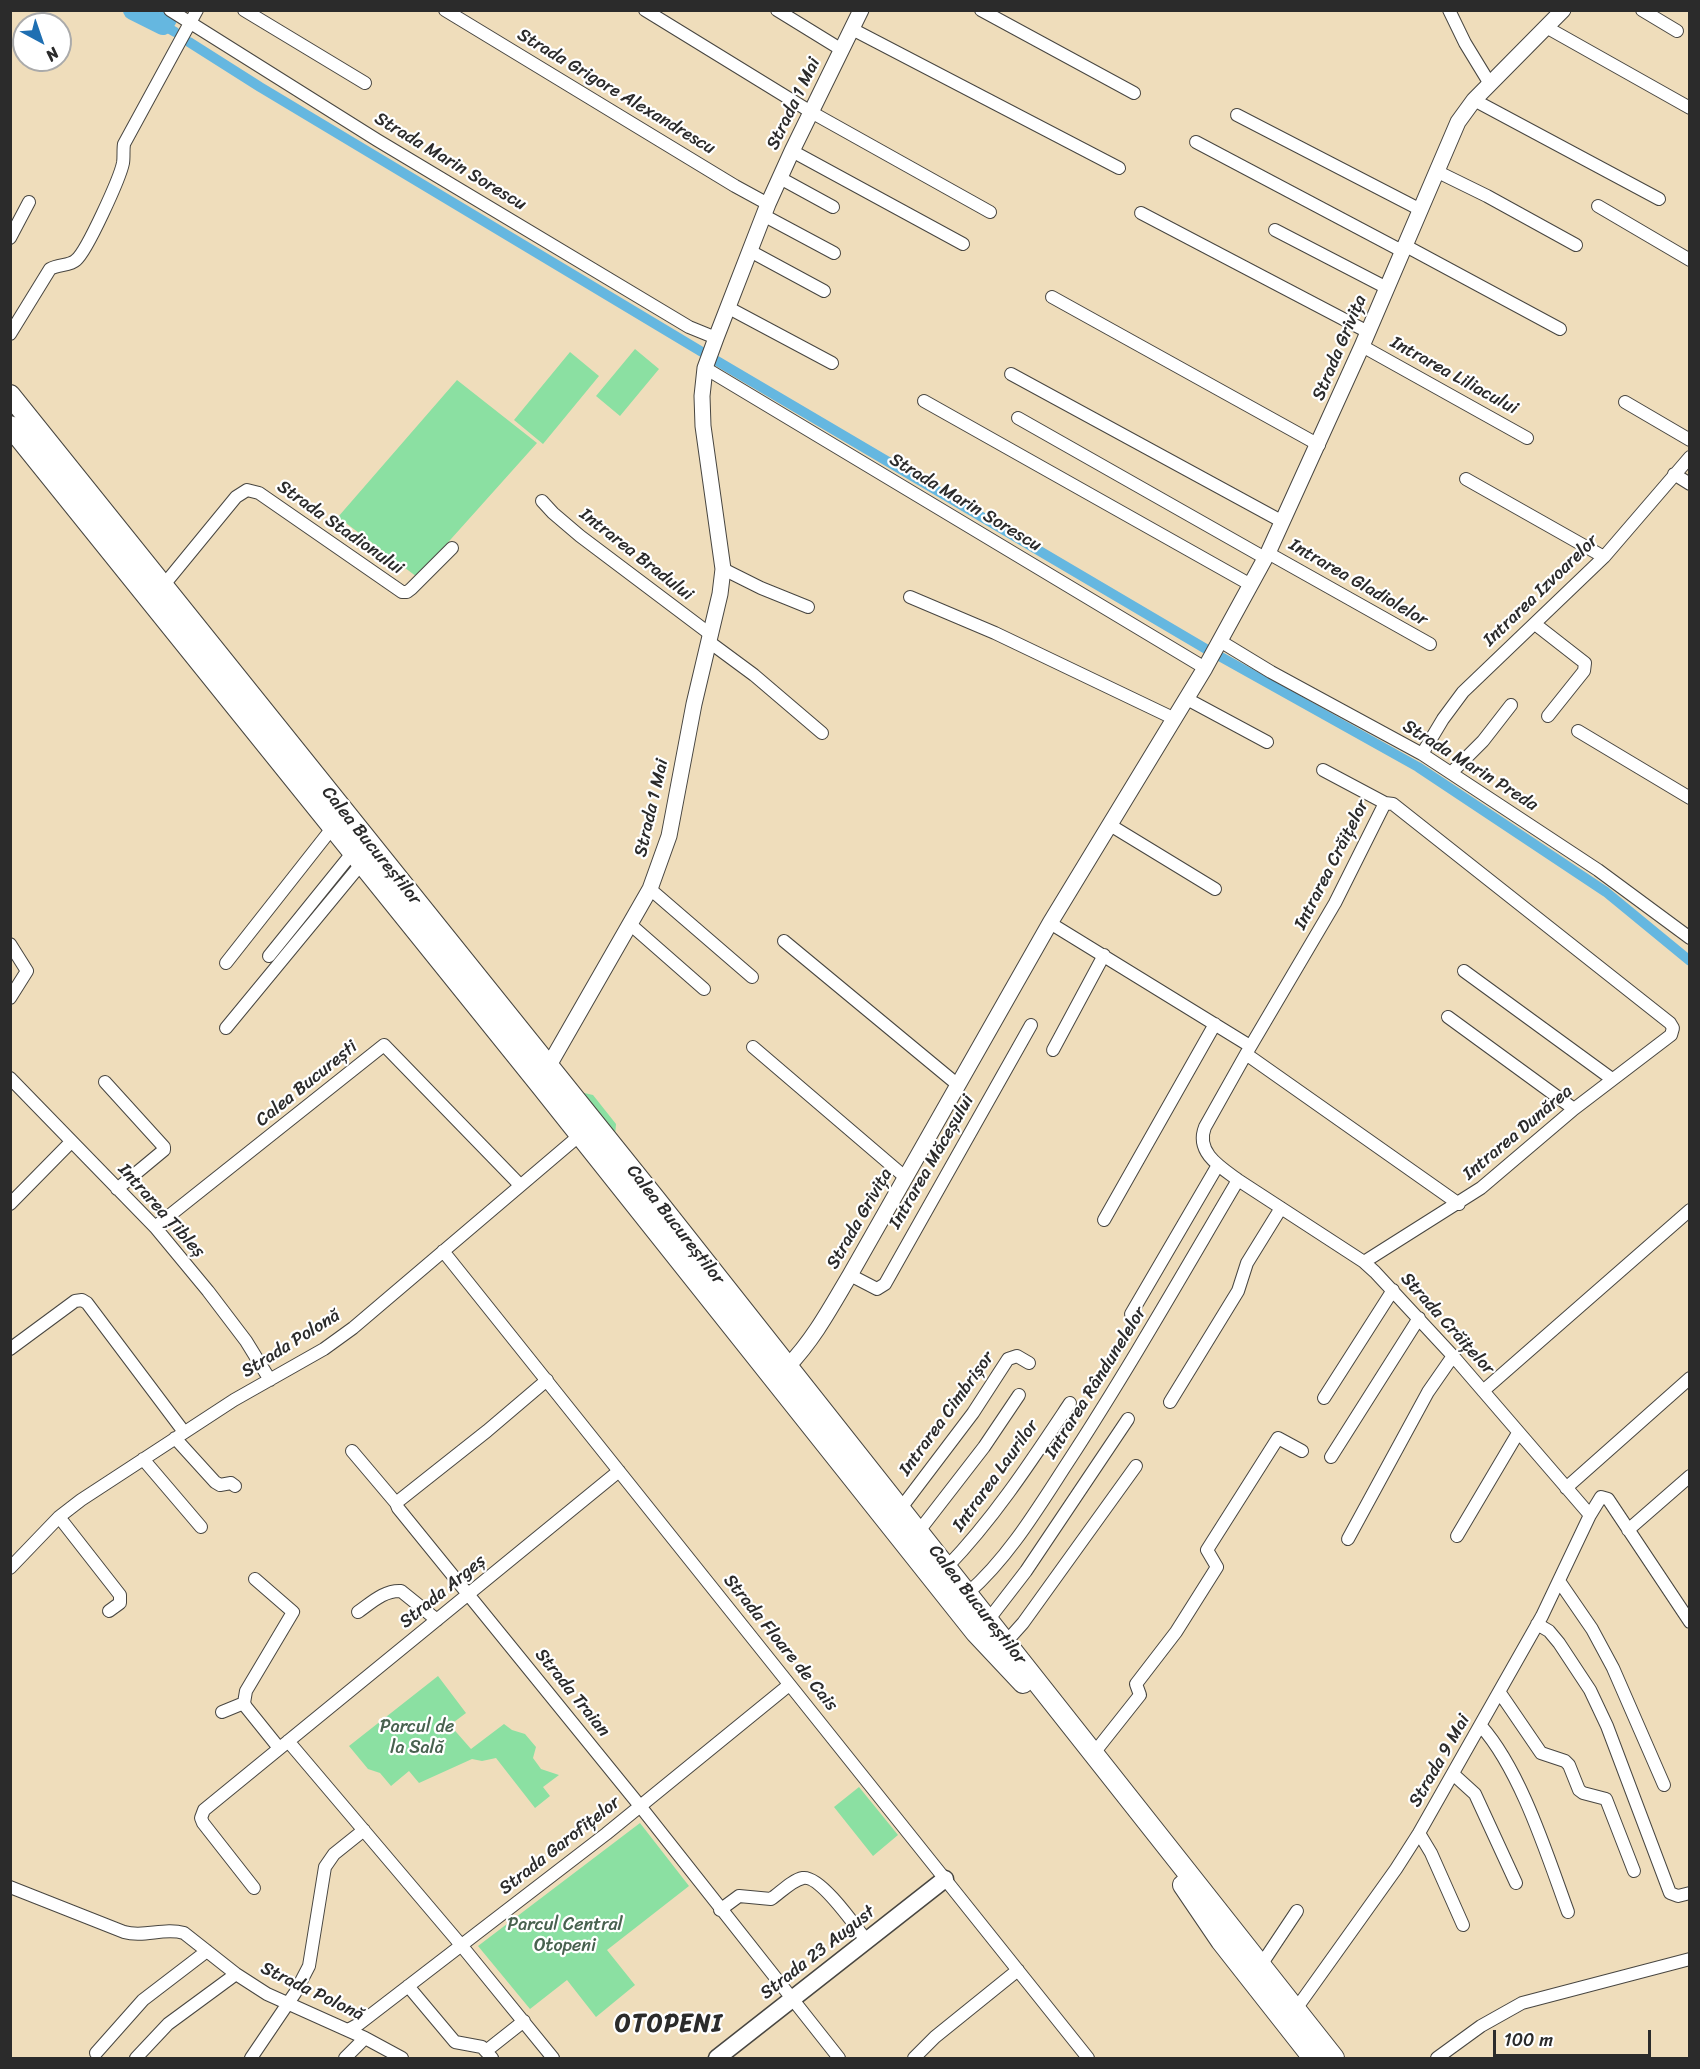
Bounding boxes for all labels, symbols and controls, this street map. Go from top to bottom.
north arrow [12,12,72,72]
street label: Strada Grigore Alexandrescu [513,24,719,160]
text: N [39,40,66,69]
street label: Strada 1 Mai [762,54,826,154]
street label: Strada Marin Sorescu [370,108,530,216]
street label: Strada Grivița [1308,292,1372,404]
street label: Intrarea Liliacului [1387,332,1521,420]
street label: Strada Marin Sorescu [885,449,1045,557]
street label: Strada Stadionului [273,476,407,580]
street label: Intrarea Bradului [575,504,697,606]
street label: Intrarea Izvoarelor [1479,531,1603,651]
street label: Intrarea Gladiolelor [1285,535,1431,631]
street label: Strada Marin Preda [1398,716,1542,816]
street label: Strada 1 Mai [630,757,674,859]
street label: Calea Bucureștilor [317,782,425,910]
street label: Intrarea Crăițelor [1290,797,1374,933]
street label: Calea București [252,1036,362,1132]
street label: Intrarea Dunărea [1459,1081,1577,1185]
street label: Intrarea Măceșului [885,1091,979,1233]
street label: Intrarea Țibleș [113,1160,209,1262]
street label: Calea Bucureștilor [621,1161,729,1289]
street label: Strada Grivița [822,1165,898,1273]
street label: Strada Crăițelor [1395,1268,1499,1380]
street label: Intrarea Rândunelelor [1041,1303,1151,1463]
street label: Strada Polonă [238,1305,344,1383]
street label: Intrarea Cimbrișor [895,1348,999,1480]
street label: Intrarea Laurilor [948,1416,1044,1536]
street label: Calea Bucureștilor [923,1541,1031,1669]
street label: Strada Argeș [396,1551,490,1633]
street label: Strada Floare de Cais [718,1570,842,1716]
street label: Strada Traian [530,1645,614,1741]
street label: Strada 9 Mai [1405,1711,1475,1811]
park label: Parcul de la Sală [380,1716,454,1758]
street label: Strada Garofițelor [495,1792,625,1900]
street label: Strada 23 August [756,1902,880,2004]
park label: Parcul Central Otopeni [507,1914,623,1956]
street label: Strada Polonă [257,1958,367,2026]
district label: OTOPENI [615,2011,723,2039]
scale bar [1496,2018,1654,2056]
text: 100 m [1504,2024,1553,2056]

